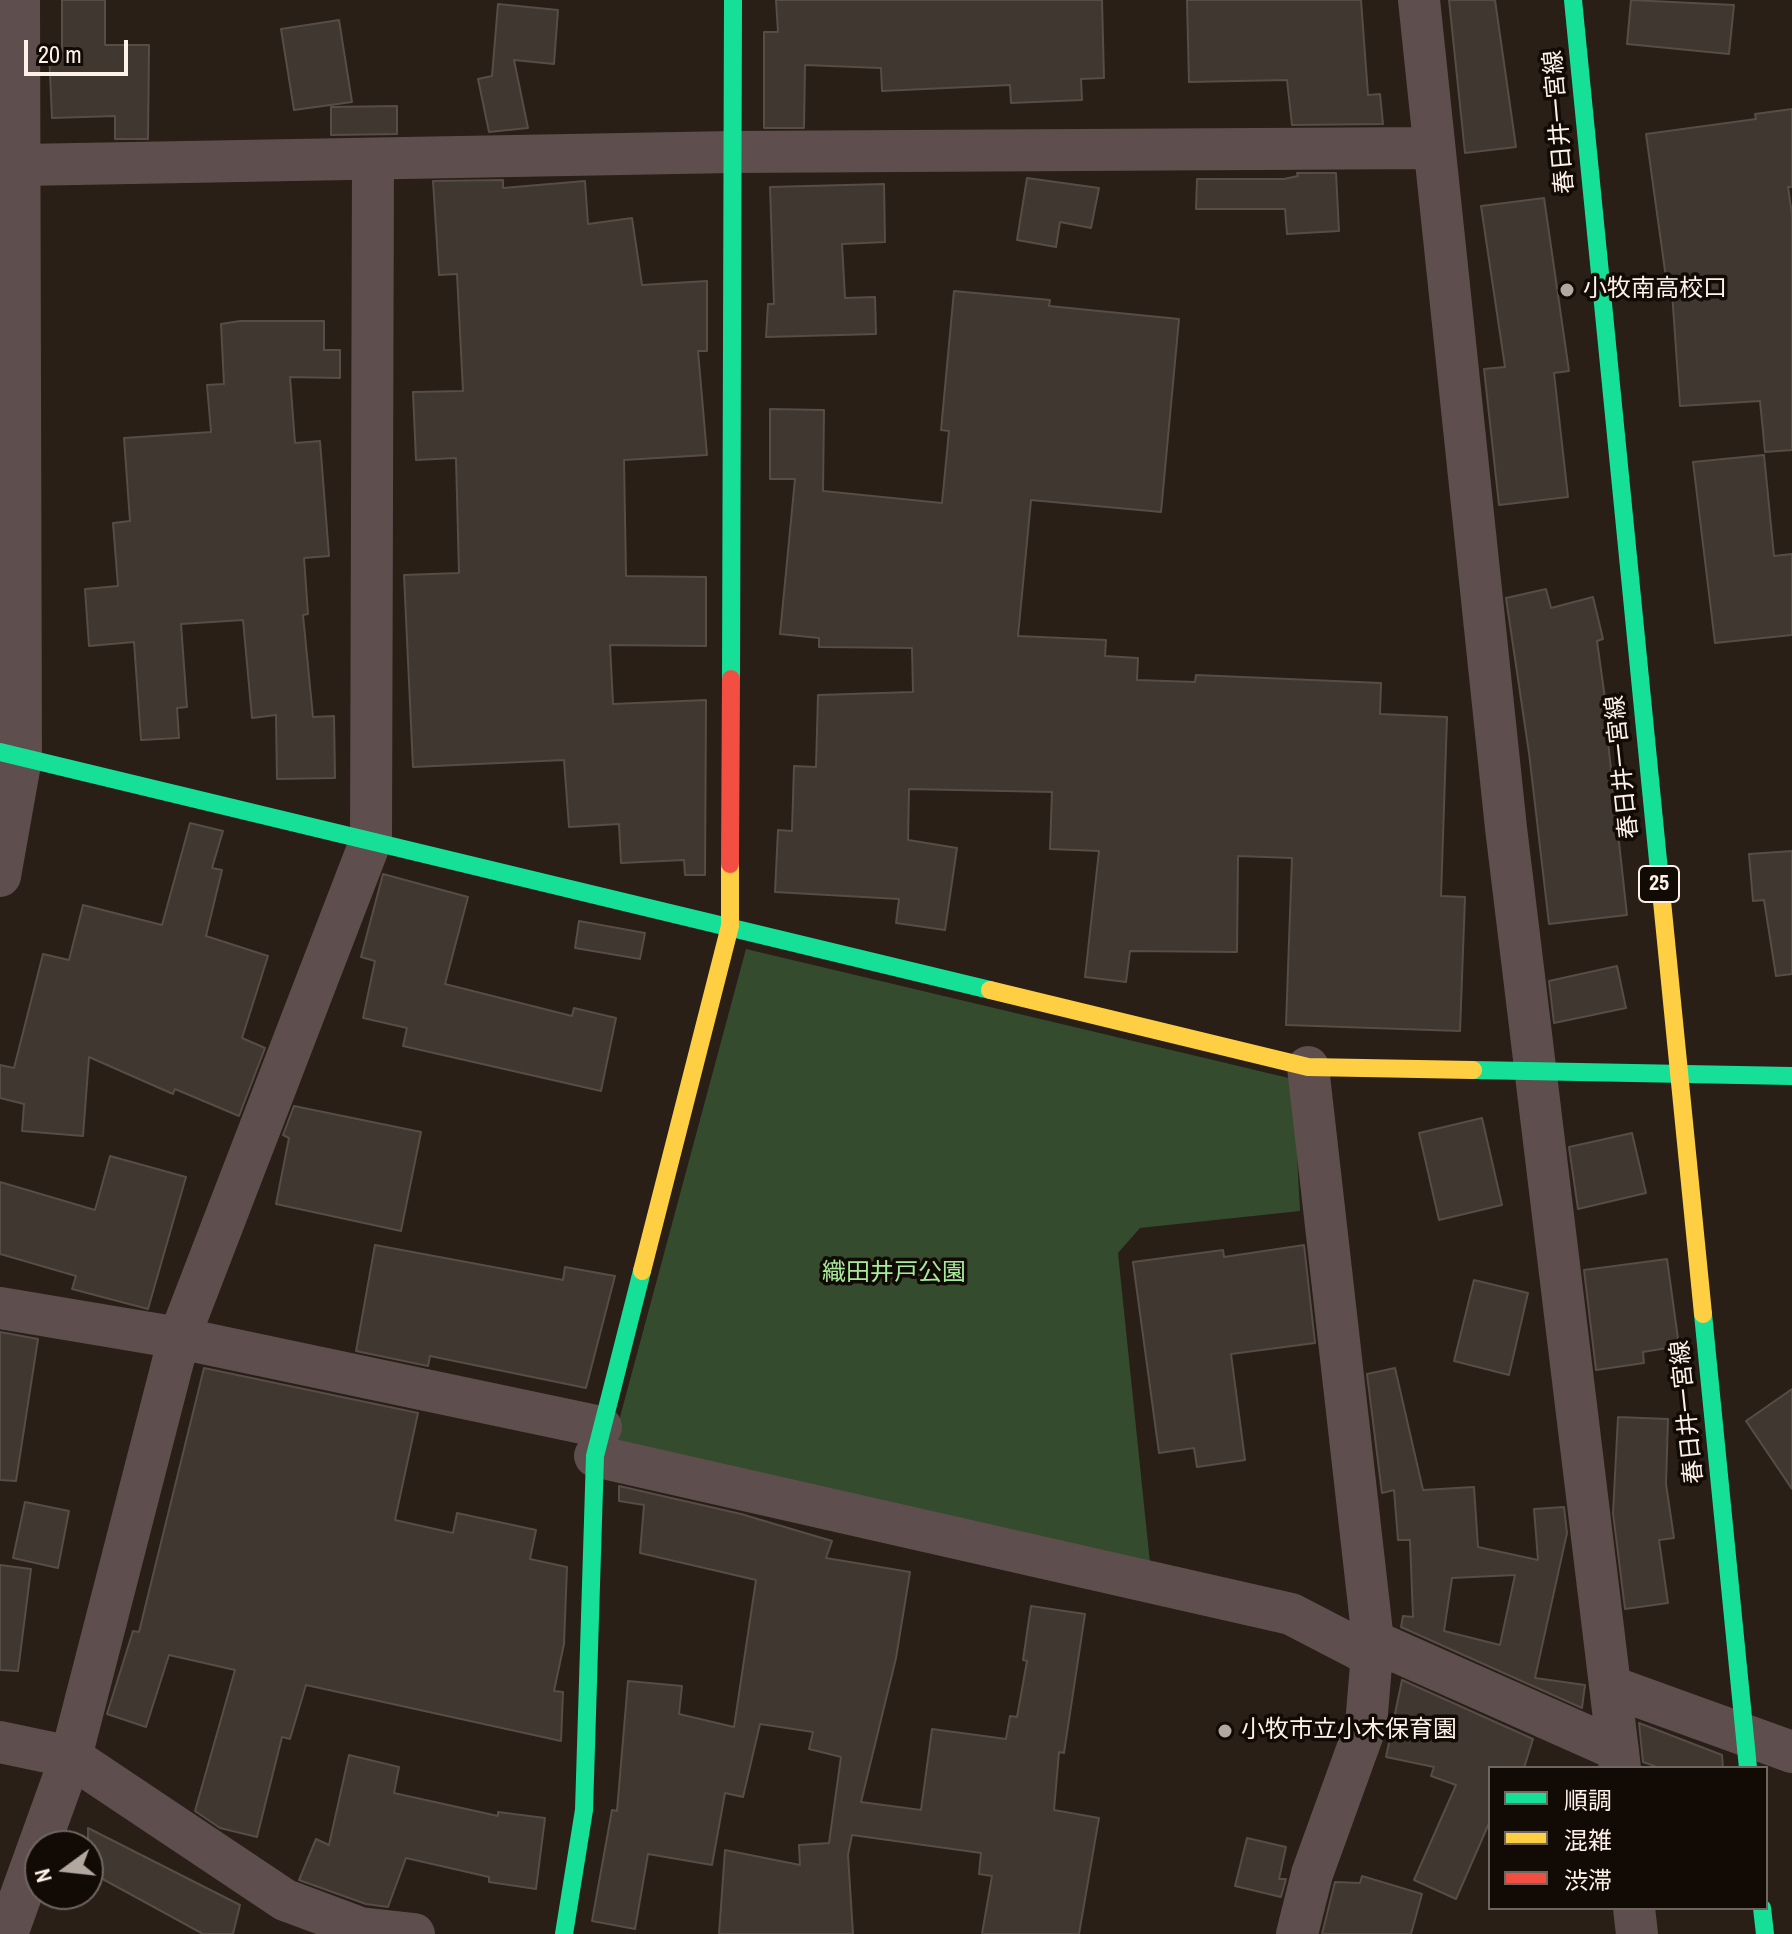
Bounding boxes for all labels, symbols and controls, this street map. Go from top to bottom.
scale bar [28,24,132,74]
text: 20 m [38,38,82,70]
street label: 春日井一宮線 [1539,49,1581,195]
place label: 小牧南高校口 [1583,276,1727,304]
marker: 小牧南高校口 [1558,281,1576,299]
street label: 春日井一宮線 [1601,694,1645,840]
road number: 25 [1639,866,1679,902]
park label: 織田井戸公園 [822,1260,966,1288]
street label: 春日井一宮線 [1666,1339,1710,1485]
place label: 小牧市立小木保育園 [1241,1717,1457,1745]
marker: 小牧市立小木保育園 [1216,1722,1234,1740]
legend [1488,1766,1768,1910]
text: 順調 [1564,1784,1612,1816]
text: 混雑 [1564,1824,1612,1856]
north arrow [24,1830,104,1910]
text: 渋滞 [1564,1864,1612,1896]
text: N [27,1866,59,1886]

